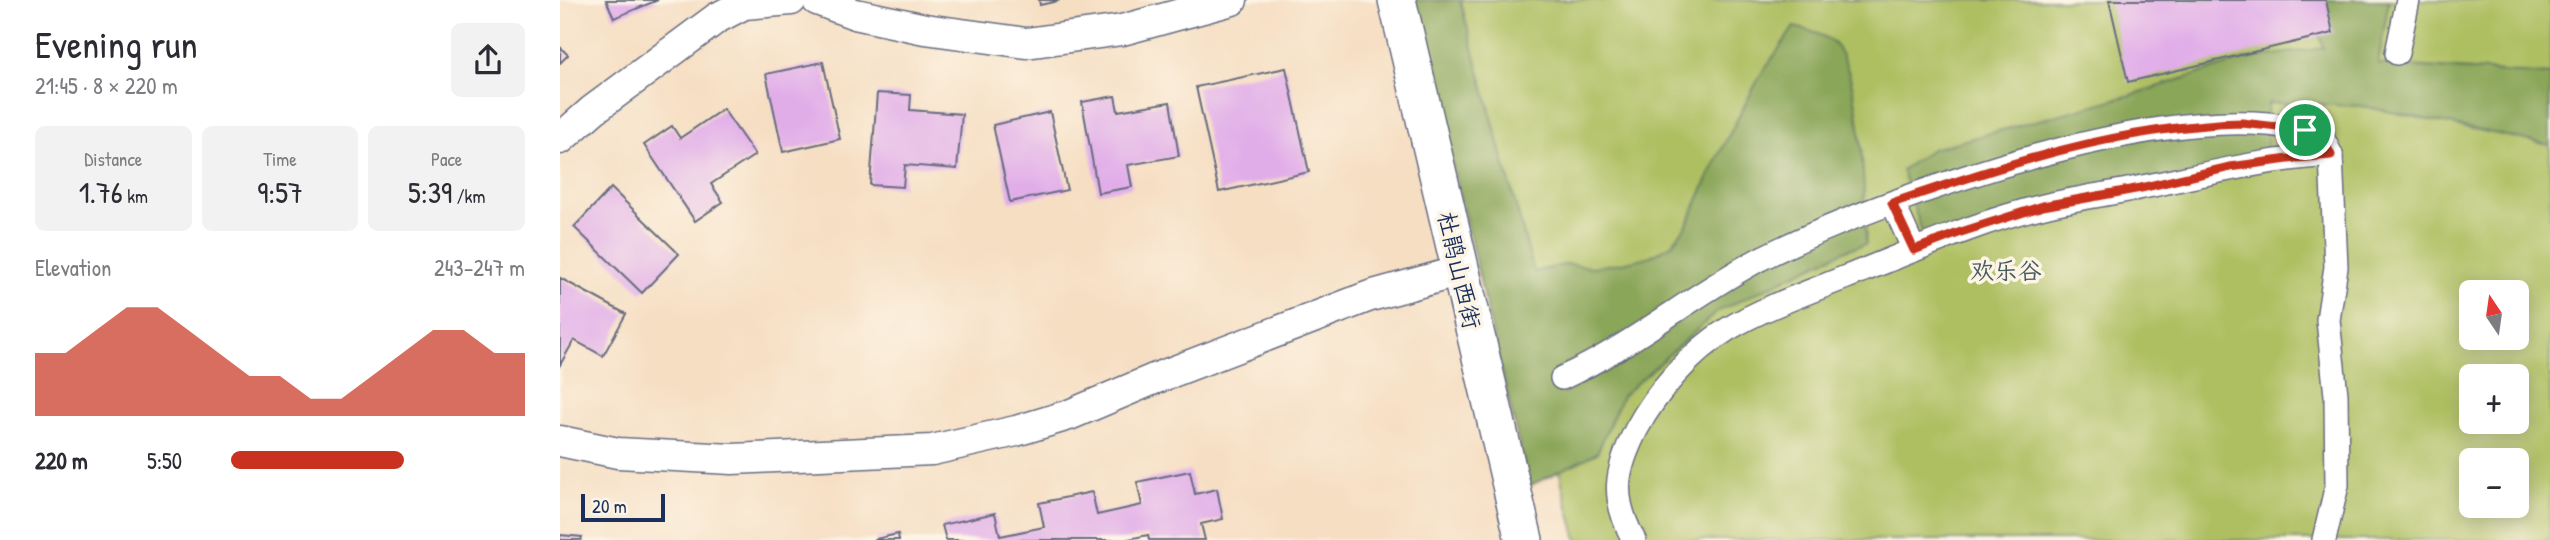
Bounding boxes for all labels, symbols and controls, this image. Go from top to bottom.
text: Evening run [35,18,198,70]
button: share [451,23,525,97]
text: 21:45 · 8 × 220 m [35,70,178,101]
pin [2275,100,2335,160]
icon: arrive [2286,111,2324,149]
text: Distance [84,146,142,172]
text: Time [263,146,297,172]
text: Pace [431,146,462,172]
text: 1.76 [79,172,123,212]
text: 9:57 [257,172,303,212]
text: 5:39 [408,172,452,212]
text: km [123,183,148,209]
text: /km [452,183,485,209]
street label: 杜鹃山西街 [1431,208,1489,332]
text: Elevation [35,252,111,283]
text: 243–247 m [434,252,525,283]
park label: 欢乐谷 [1970,254,2042,286]
north arrow [2459,280,2529,350]
map controls [2459,280,2529,518]
button: + [2459,364,2529,434]
text: 220 m [35,445,88,476]
text: 5:50 [147,445,182,476]
button: − [2459,448,2529,518]
scale bar [581,491,665,523]
text: 20 m [592,493,627,519]

